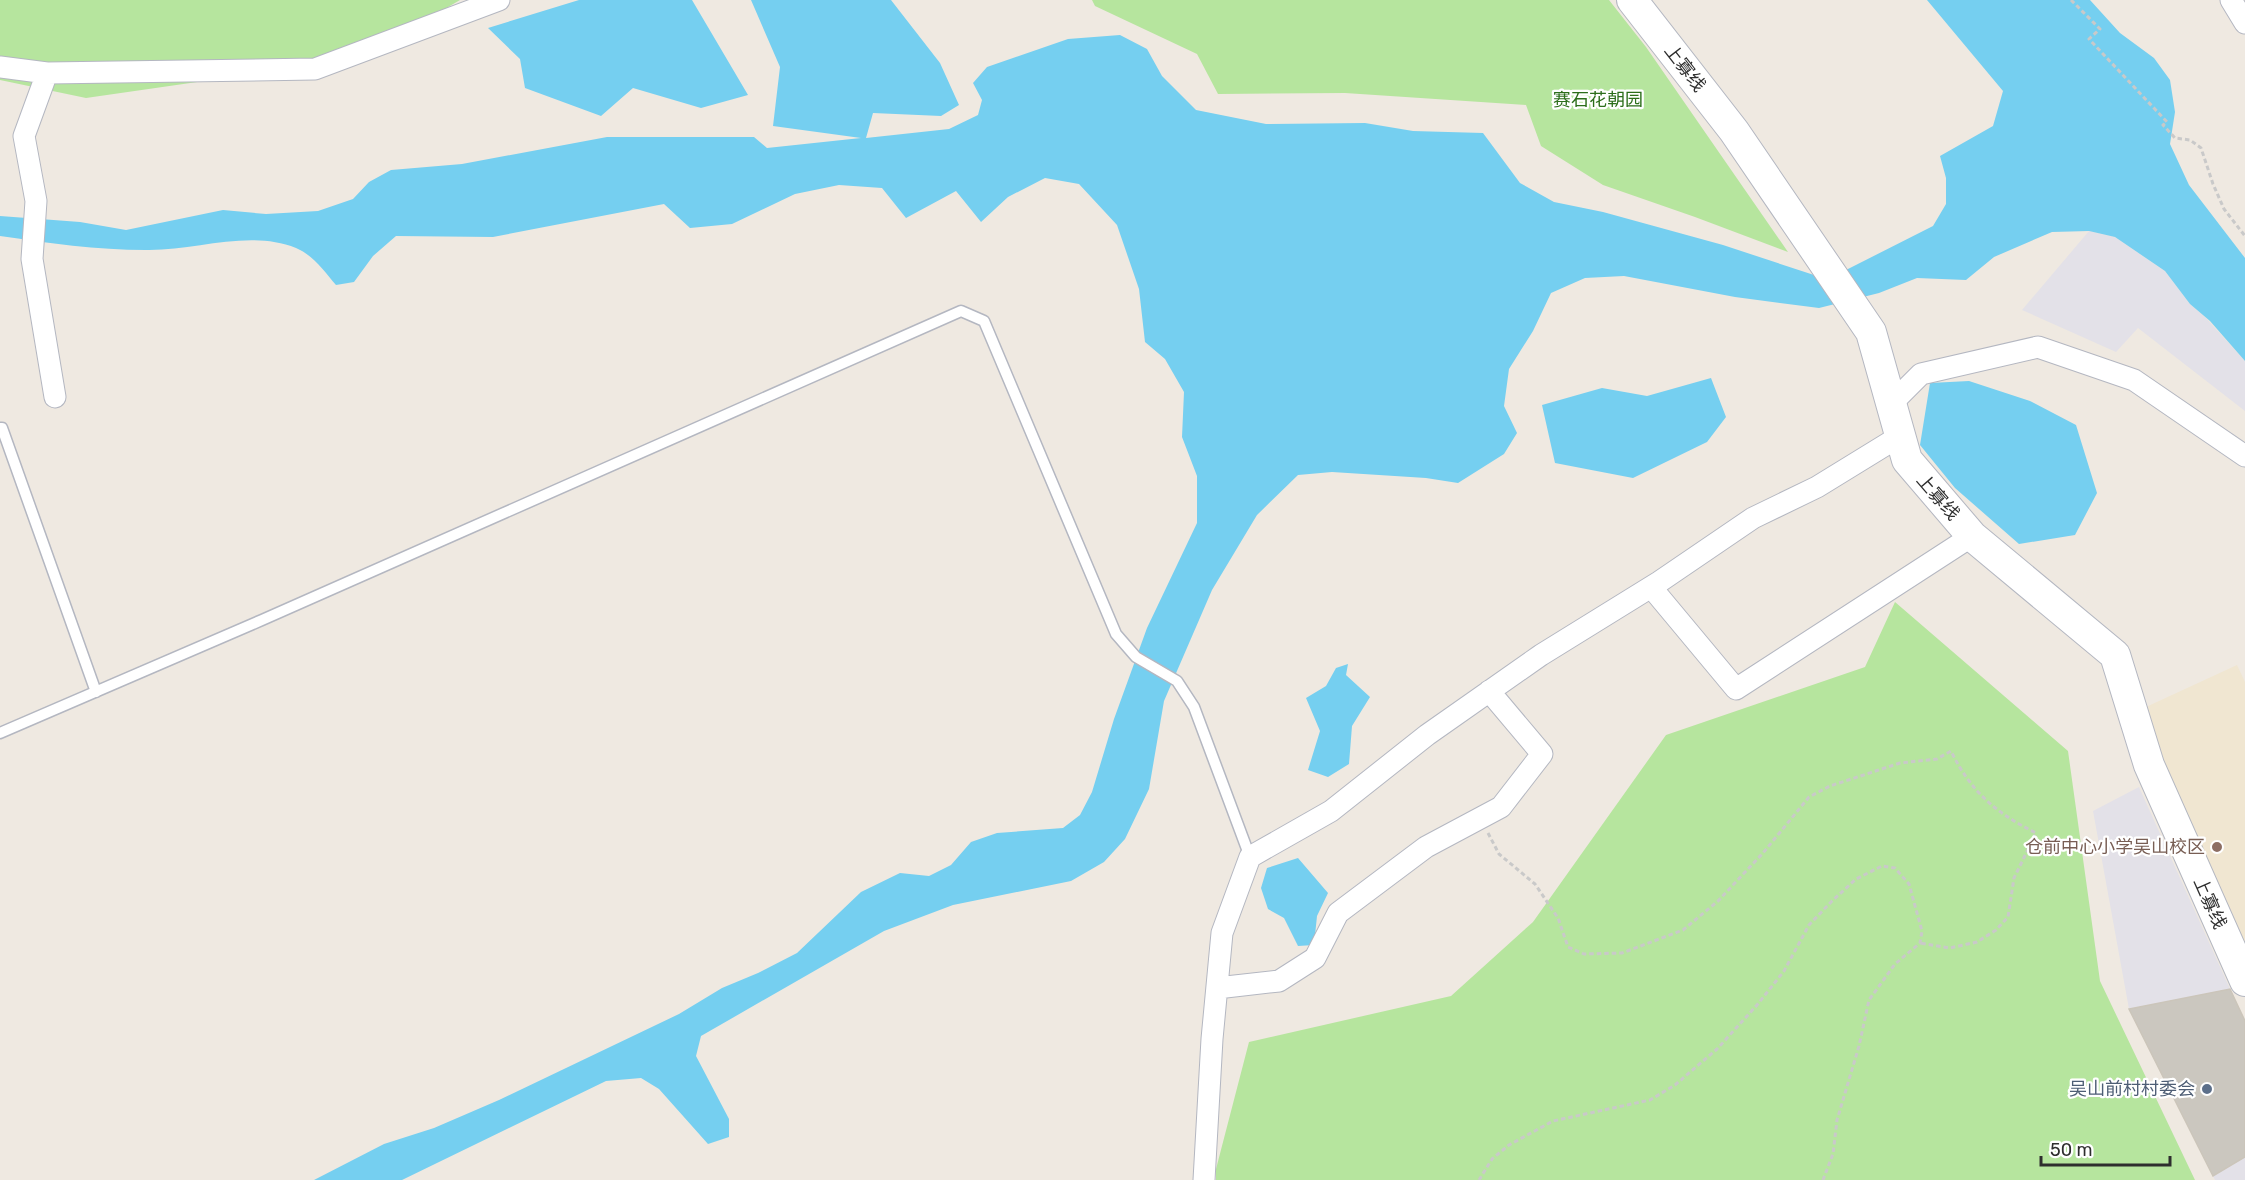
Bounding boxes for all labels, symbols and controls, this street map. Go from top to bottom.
street label: 上寡线 [1660,40,1710,96]
park label: 赛石花朝园 [1553,89,1643,111]
street label: 上寡线 [1912,469,1964,525]
place label: 仓前中心小学吴山校区 [2025,836,2205,858]
marker: 仓前中心小学吴山校区 [2210,840,2224,854]
street label: 上寡线 [2189,874,2231,932]
place label: 吴山前村村委会 [2069,1078,2195,1100]
marker: 吴山前村村委会 [2200,1082,2214,1096]
scale bar [2041,1129,2170,1167]
text: 50 m [2050,1139,2093,1161]

